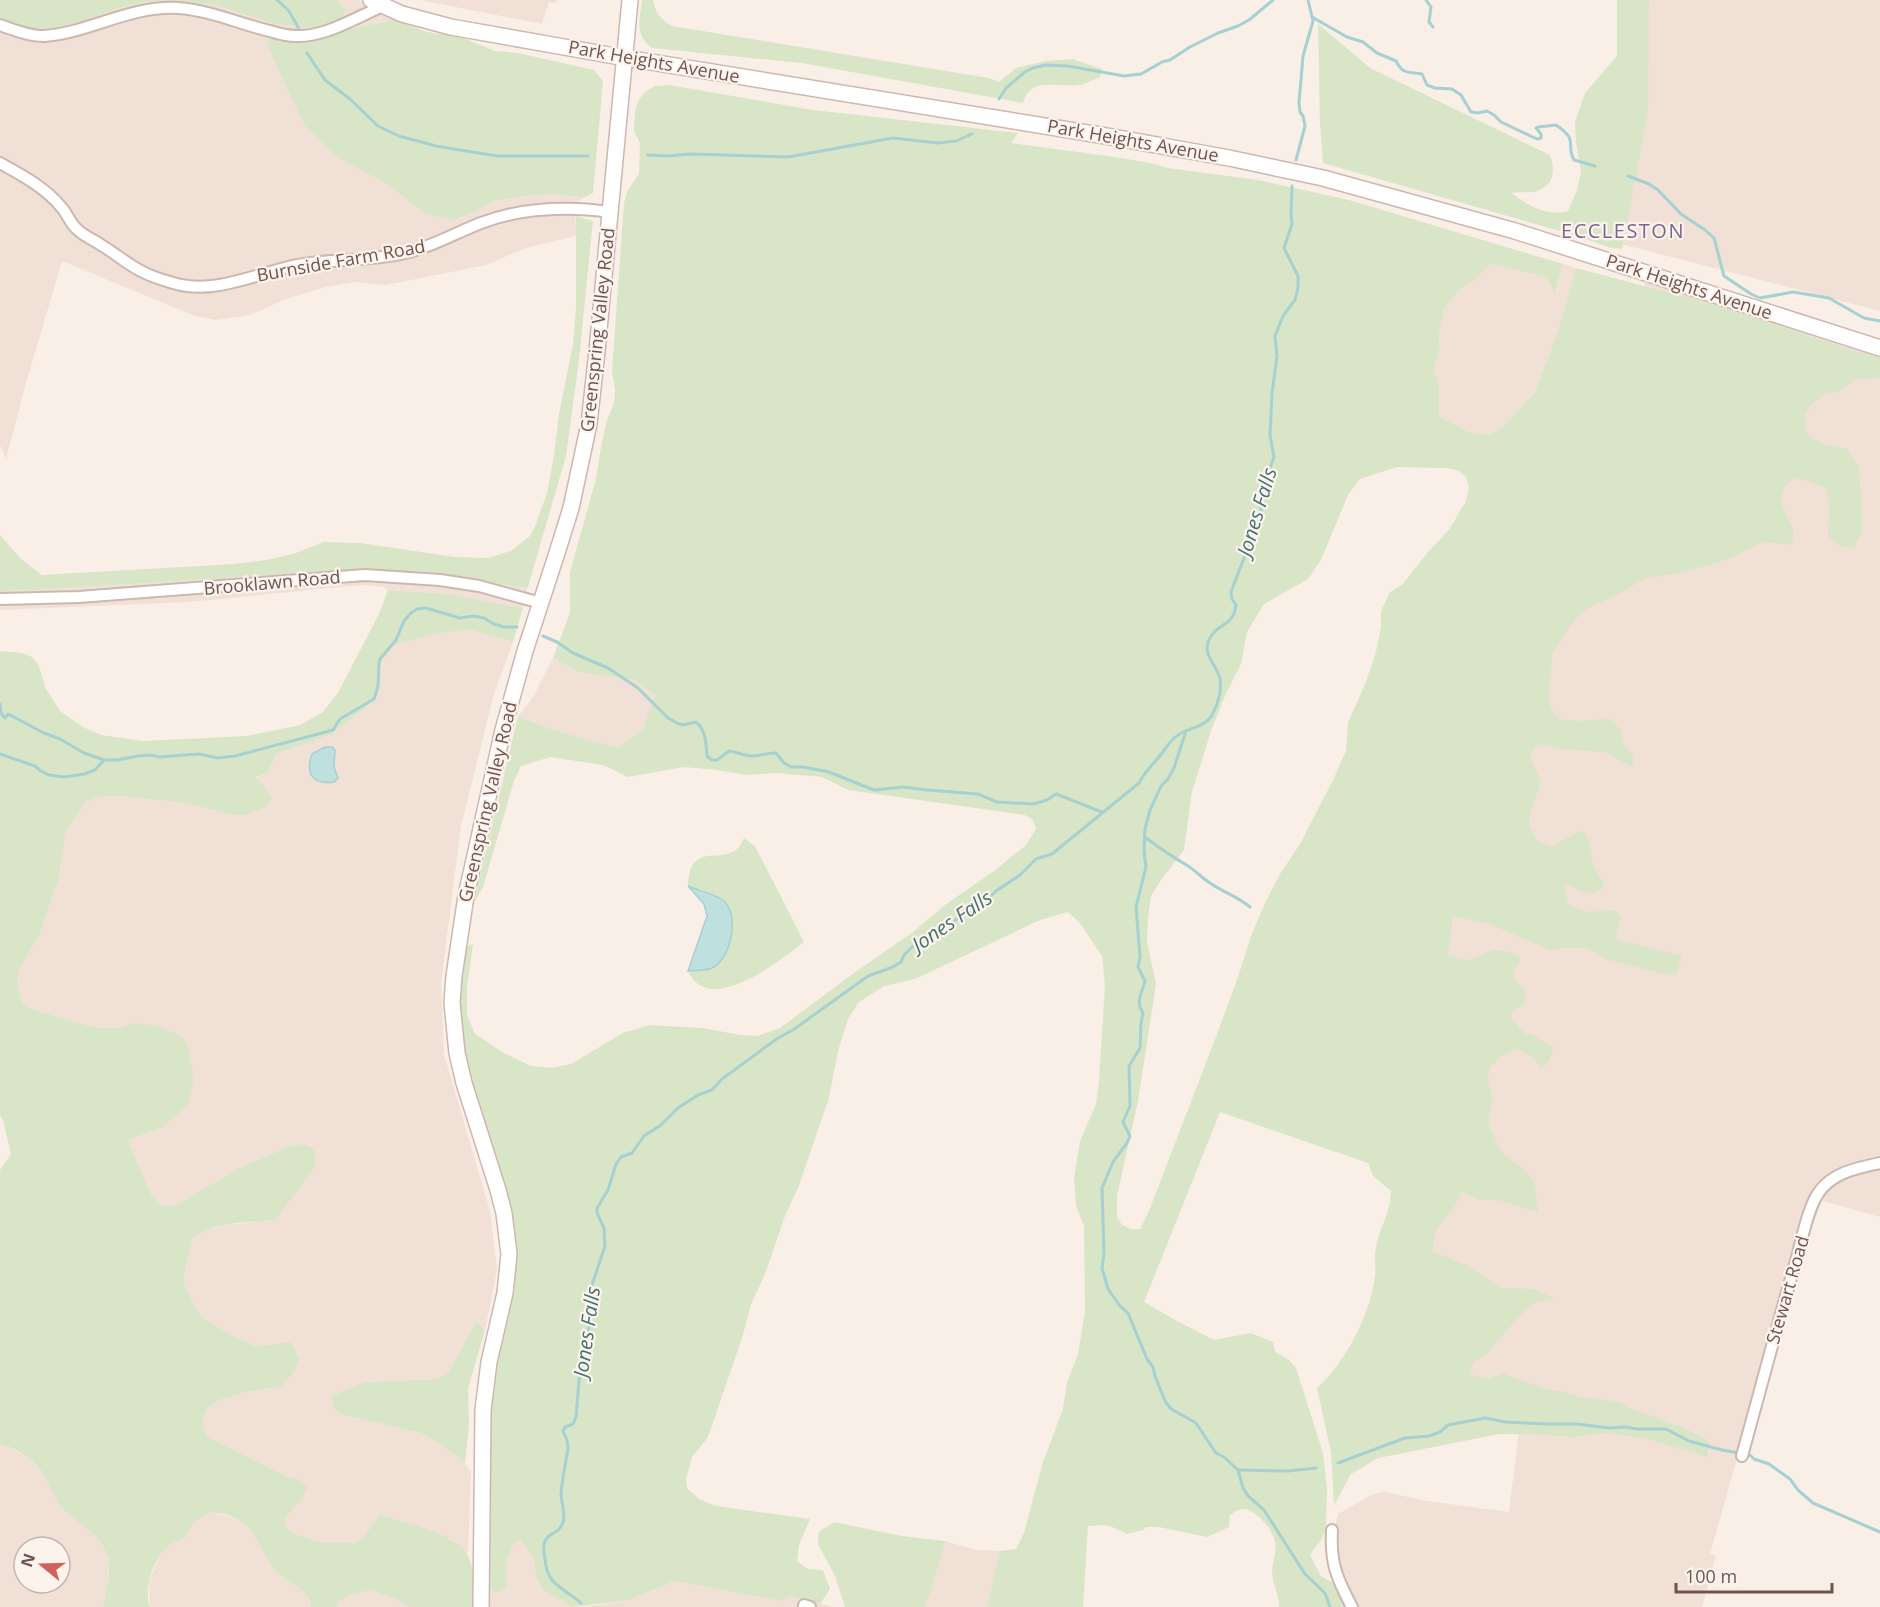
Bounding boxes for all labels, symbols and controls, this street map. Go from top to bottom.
street label: Park Heights Avenue [567,34,742,88]
street label: Park Heights Avenue [1046,113,1221,167]
district label: ECCLESTON [1561,217,1685,244]
street label: Greenspring Valley Road [574,227,620,433]
street label: Burnside Farm Road [255,233,427,287]
street label: Park Heights Avenue [1603,248,1775,324]
water label: Jones Falls [1229,464,1283,563]
street label: Brooklawn Road [202,564,341,600]
street label: Greenspring Valley Road [452,699,522,904]
water label: Jones Falls [903,884,998,960]
street label: Stewart Road [1760,1233,1814,1347]
water label: Jones Falls [566,1284,606,1383]
north arrow [12,1535,72,1595]
text: N [15,1550,40,1570]
scale bar [1676,1556,1832,1594]
text: 100 m [1685,1564,1737,1588]

